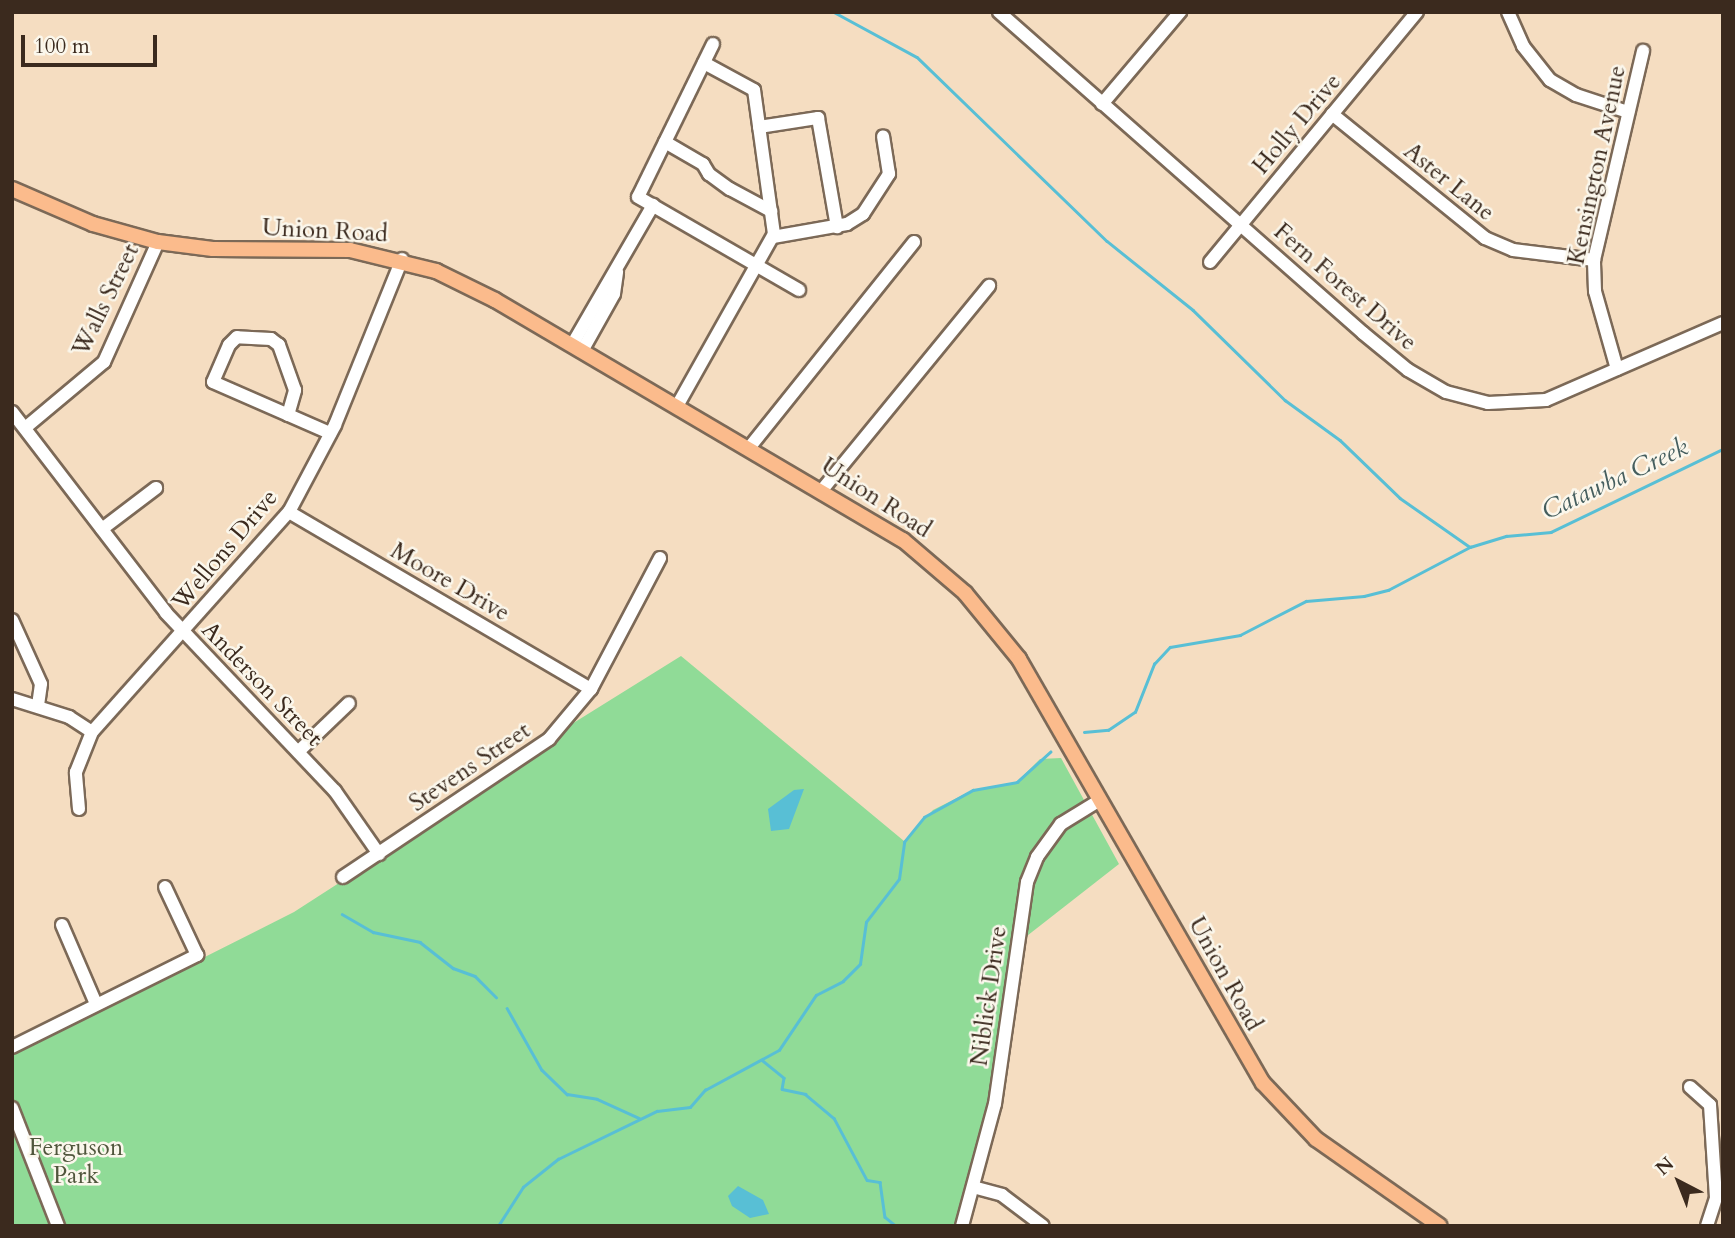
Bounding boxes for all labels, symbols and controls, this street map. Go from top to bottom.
scale bar [24,21,161,65]
text: 100 m [34,32,90,61]
street label: Kensington Avenue [1562,63,1632,267]
street label: Holly Drive [1247,68,1347,180]
street label: Aster Lane [1398,137,1500,227]
street label: Union Road [261,213,389,249]
street label: Fern Forest Drive [1268,217,1422,357]
street label: Walls Street [66,239,146,361]
water label: Catawba Creek [1537,431,1693,527]
street label: Union Road [815,452,937,544]
street label: Wellons Drive [166,484,284,616]
street label: Moore Drive [385,536,515,628]
street label: Anderson Street [195,616,329,752]
street label: Stevens Street [404,716,536,818]
street label: Union Road [1182,912,1268,1036]
street label: Niblick Drive [965,924,1013,1068]
park label: Ferguson Park [29,1134,123,1190]
north arrow [1644,1147,1714,1217]
text: N [1650,1151,1680,1182]

